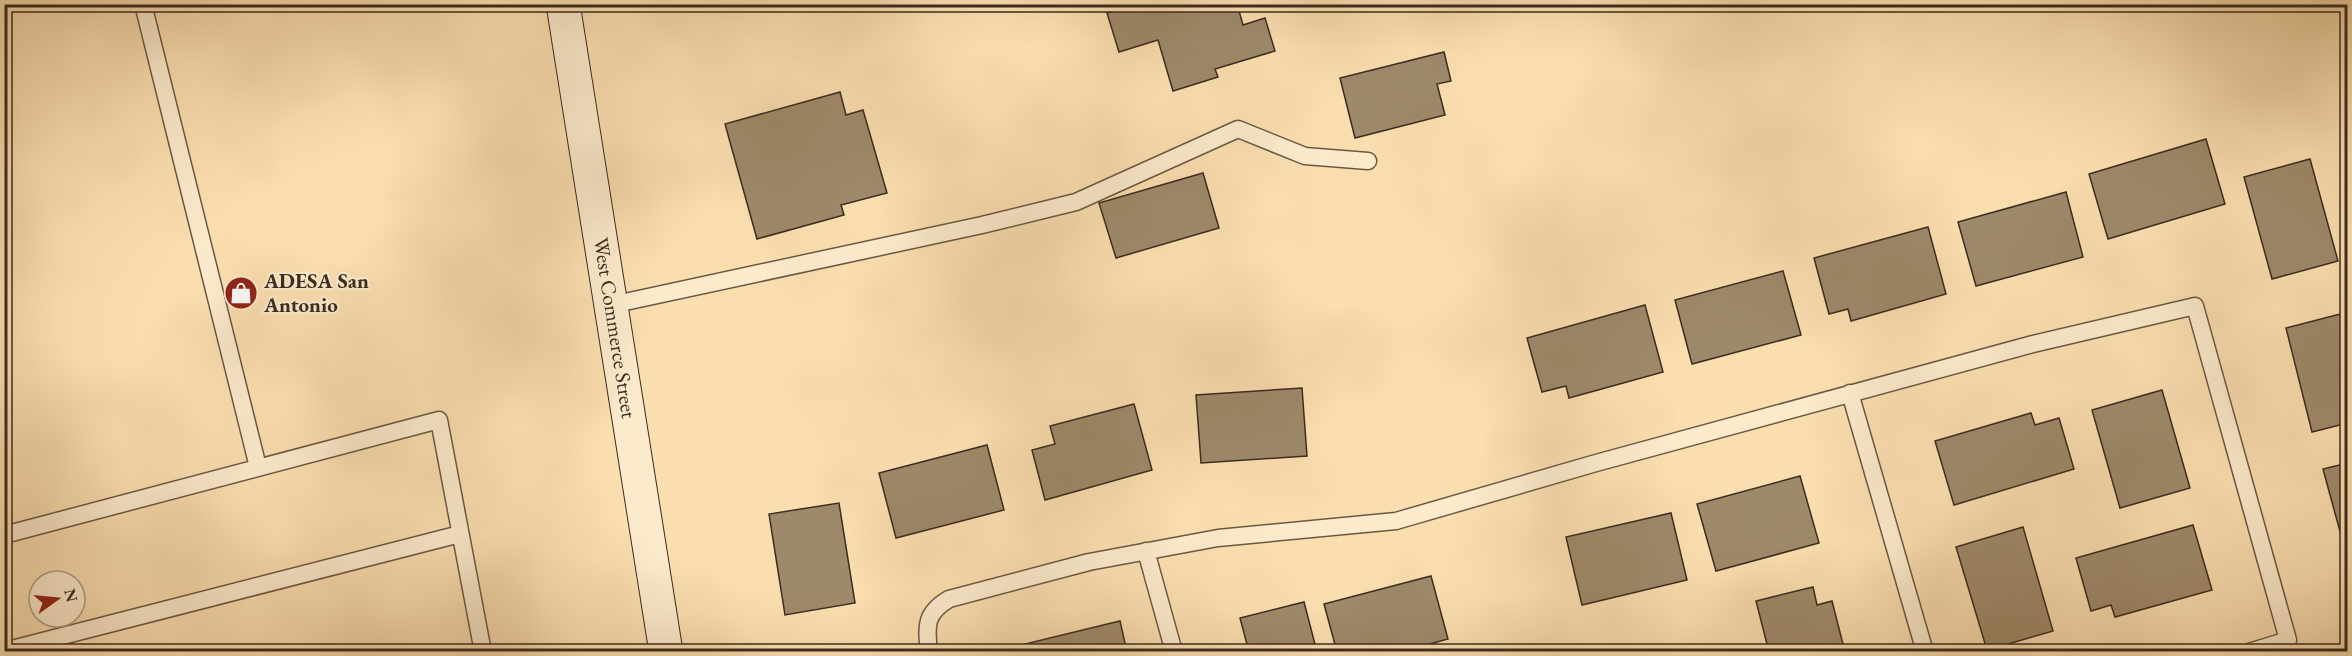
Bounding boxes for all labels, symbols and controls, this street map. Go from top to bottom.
street label: West Commerce Street [588,236,643,421]
place label: ADESA San Antonio [263,267,369,318]
shop icon: ADESA San Antonio [223,275,259,311]
north arrow [27,569,87,629]
text: N [59,586,83,604]

